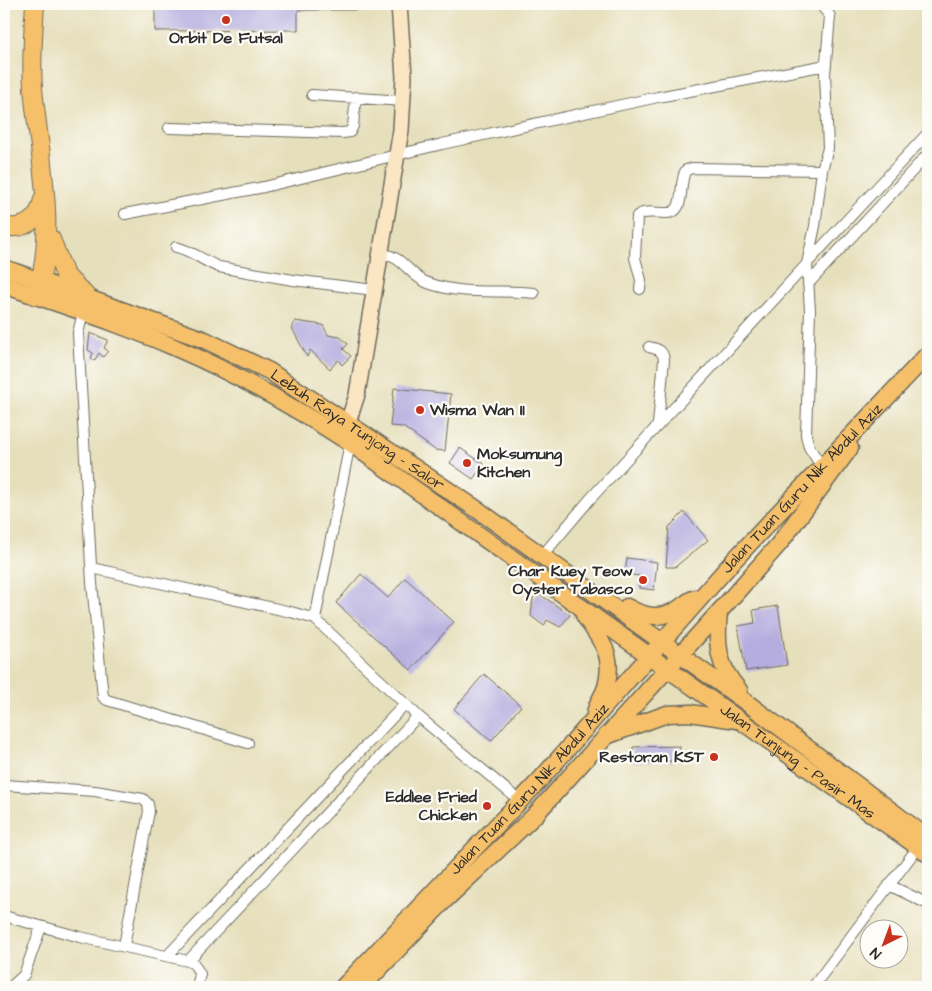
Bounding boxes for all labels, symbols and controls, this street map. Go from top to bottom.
marker: Orbit De Futsal [220,14,232,26]
place label: Orbit De Futsal [169,27,283,49]
street label: Lebuh Raya Tunjong - Salor [266,364,449,496]
street label: Jalan Tuan Guru Nik Abdul Aziz [716,398,888,578]
place label: Wisma Wan II [429,399,525,421]
marker: Wisma Wan II [414,404,426,416]
place label: Moksumung Kitchen [477,443,563,483]
marker: Moksumung Kitchen [461,457,473,469]
place label: Char Kuey Teow Oyster Tabasco [508,560,634,601]
marker: Char Kuey Teow Oyster Tabasco [637,574,649,586]
street label: Jalan Tuan Guru Nik Abdul Aziz [444,698,614,880]
street label: Jalan Tunjung - Pasir Mas [715,698,880,824]
place label: Restoran KST [599,746,705,768]
marker: Restoran KST [708,751,720,763]
place label: Eddlee Fried Chicken [386,786,478,826]
marker: Eddlee Fried Chicken [481,800,493,812]
north arrow [860,918,910,968]
text: N [866,942,886,963]

